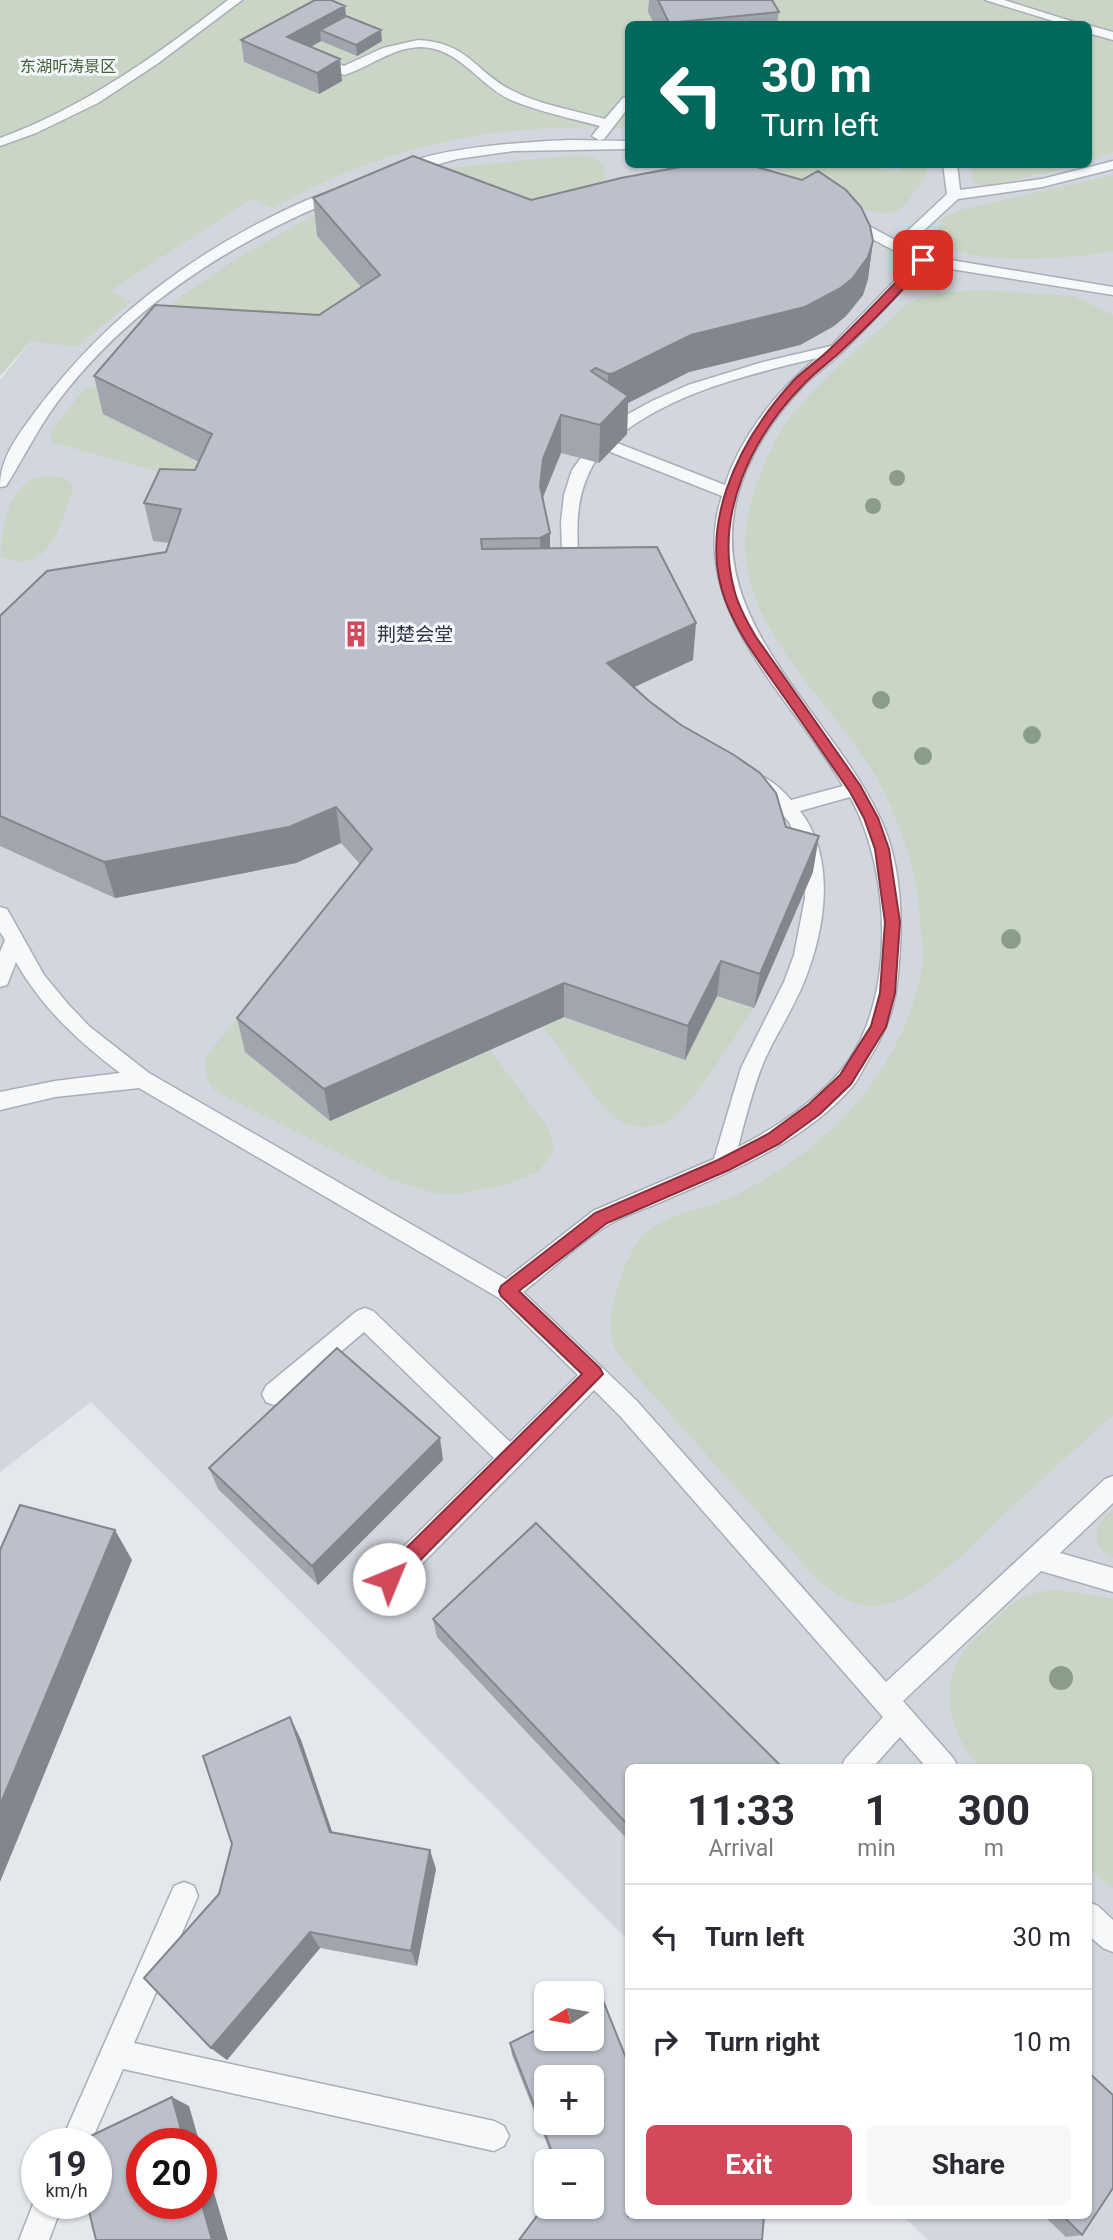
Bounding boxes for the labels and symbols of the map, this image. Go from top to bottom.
park label: 东湖听涛景区 [20,57,116,76]
pin [893,230,953,290]
building icon: 荆楚会堂 [341,619,371,649]
place label: 荆楚会堂 [377,623,453,646]
position arrow [352,1542,426,1616]
north arrow [534,1981,604,2051]
speed limit sign: 20 [126,2128,217,2219]

